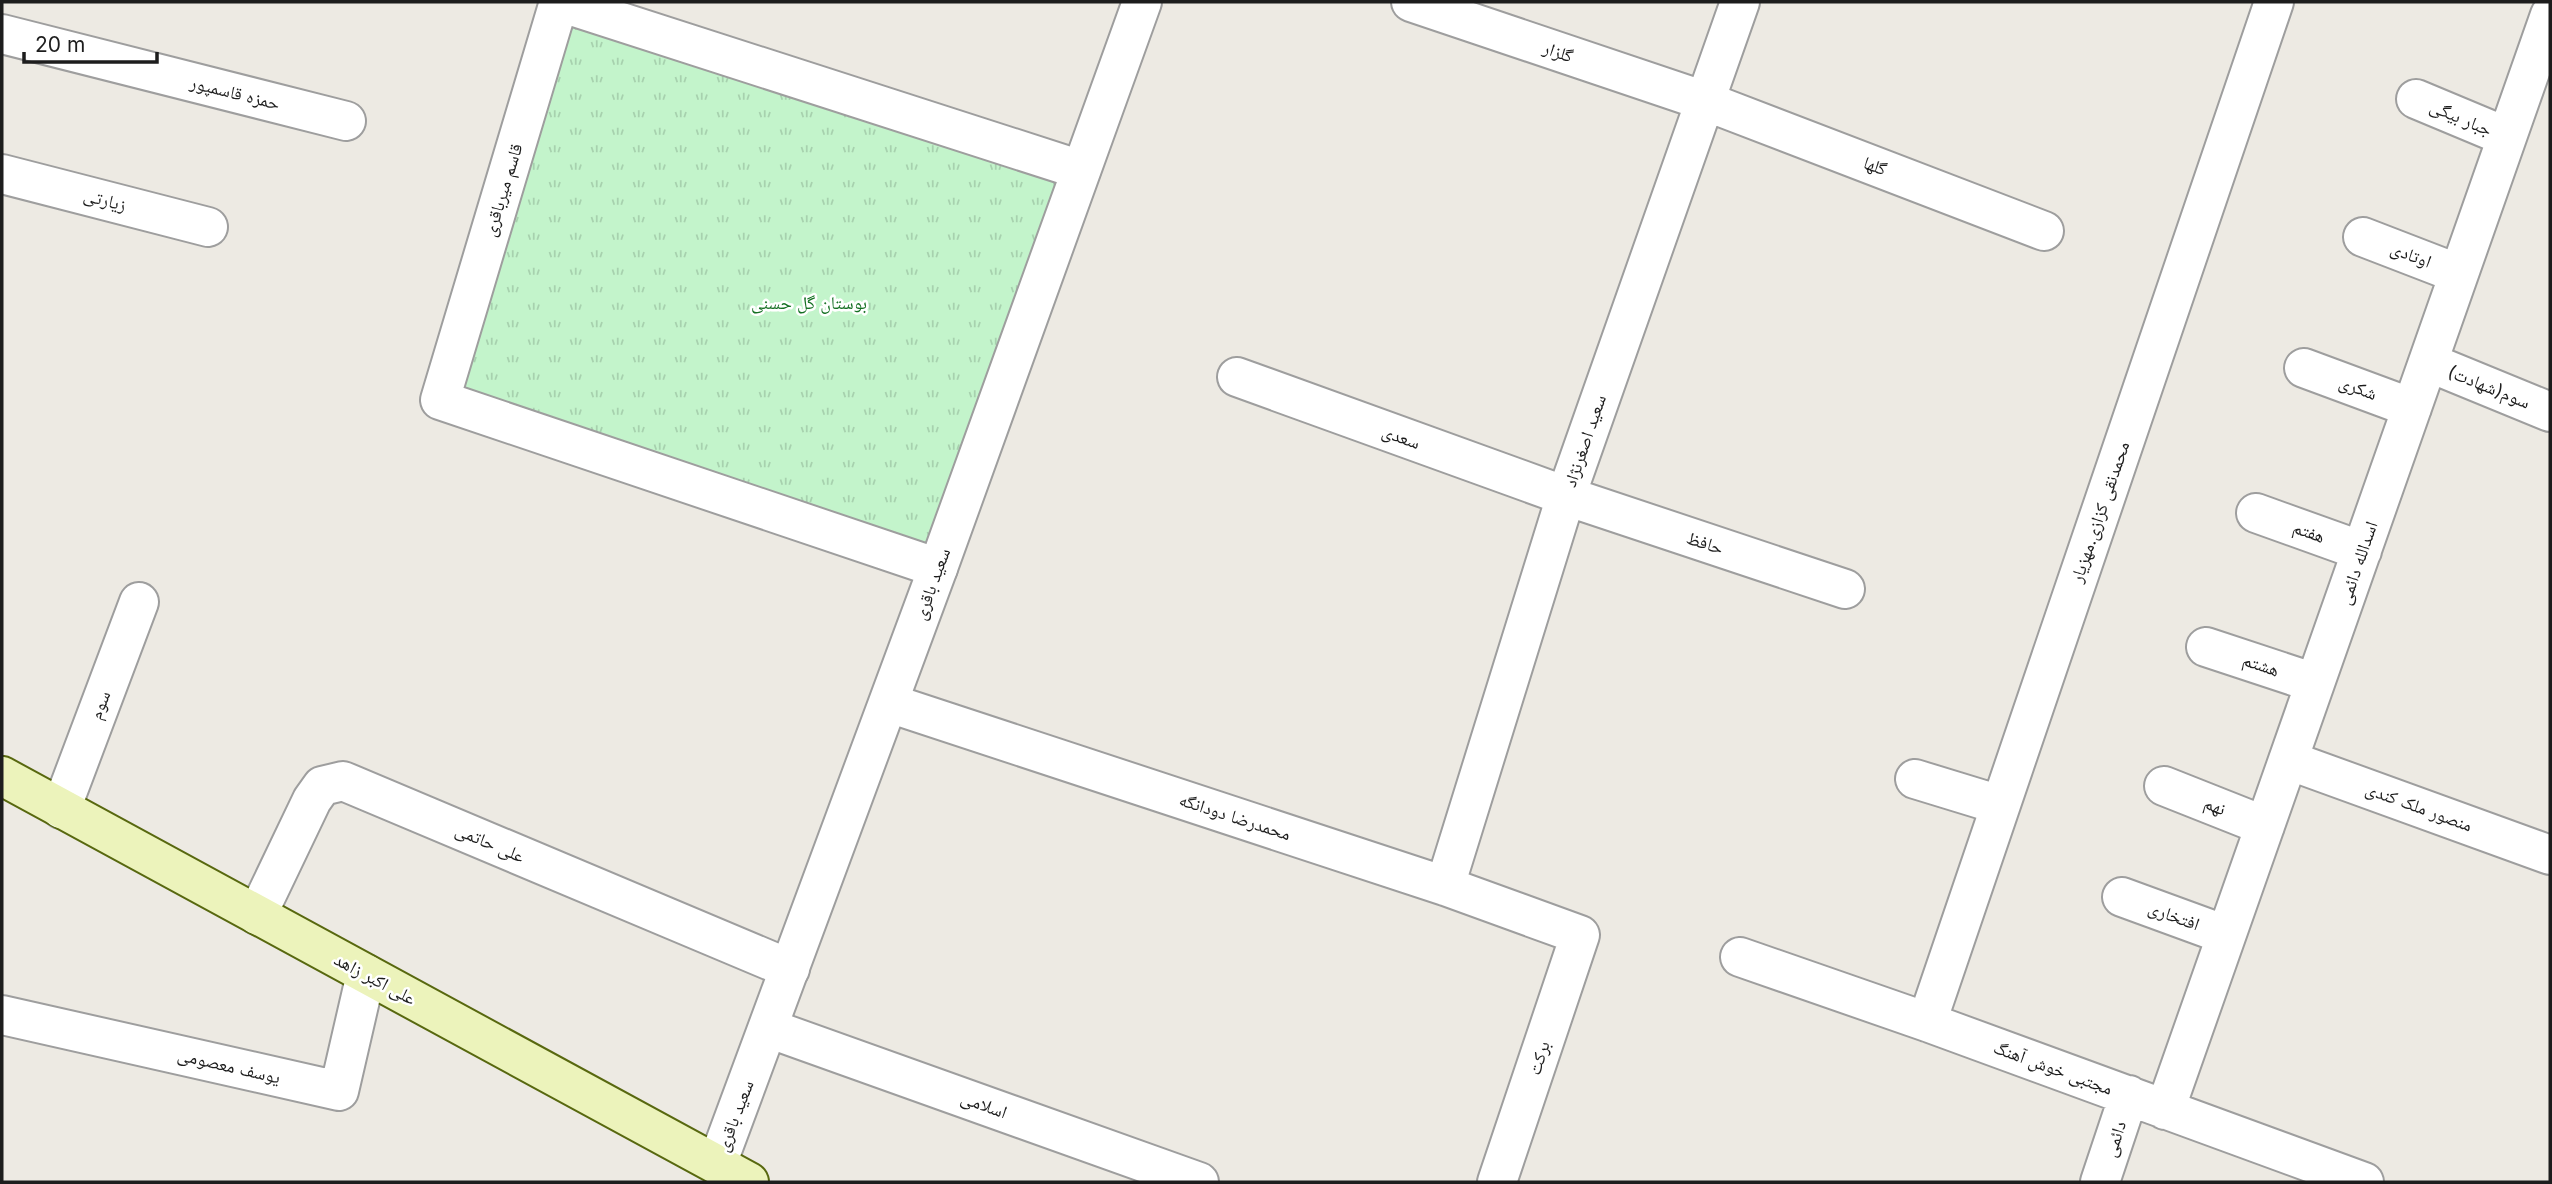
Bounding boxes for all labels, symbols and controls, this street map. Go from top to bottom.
scale bar [24,21,158,65]
text: 20 m [35,32,85,57]
street label: گلزار [1539,36,1576,67]
street label: حمزه قاسمپور [187,71,282,115]
street label: جبار بیگی [2427,95,2495,141]
street label: قاسم میرباقری [478,141,529,239]
street label: گلها [1861,152,1890,180]
street label: زیارتی [81,184,129,216]
street label: اوتادی [2387,237,2435,273]
park label: بوستان گل حسنی [751,292,867,314]
street label: سوم(شهادت) [2444,361,2533,414]
street label: شکری [2336,371,2380,405]
street label: سعید اصغرنژاد [1559,392,1610,490]
street label: سعدی [1379,420,1423,454]
street label: محمدنقی کزازی.مهزیار [2065,439,2134,586]
street label: هفتم [2290,516,2328,549]
street label: اسدالله دائمی [2333,518,2383,608]
street label: حافظ [1684,527,1726,558]
street label: سعید باقری [909,545,955,623]
street label: هشتم [2240,649,2282,682]
street label: سوم [85,687,116,723]
street label: منصور ملک کندی [2363,778,2475,836]
street label: محمدرضا دودانگه [1177,789,1293,844]
street label: نهم [2201,792,2229,821]
street label: علی حاتمی [452,819,528,867]
street label: افتخاری [2145,897,2203,935]
street label: علی اکبر زاهد [330,948,420,1010]
street label: مجتبی خوش آهنگ [1990,1036,2116,1100]
street label: برکت [1523,1038,1554,1078]
street label: یوسف معصومی [175,1043,283,1089]
street label: سعید باقری [711,1077,759,1155]
street label: اسلامی [958,1087,1010,1123]
street label: دائمی [2099,1118,2131,1160]

